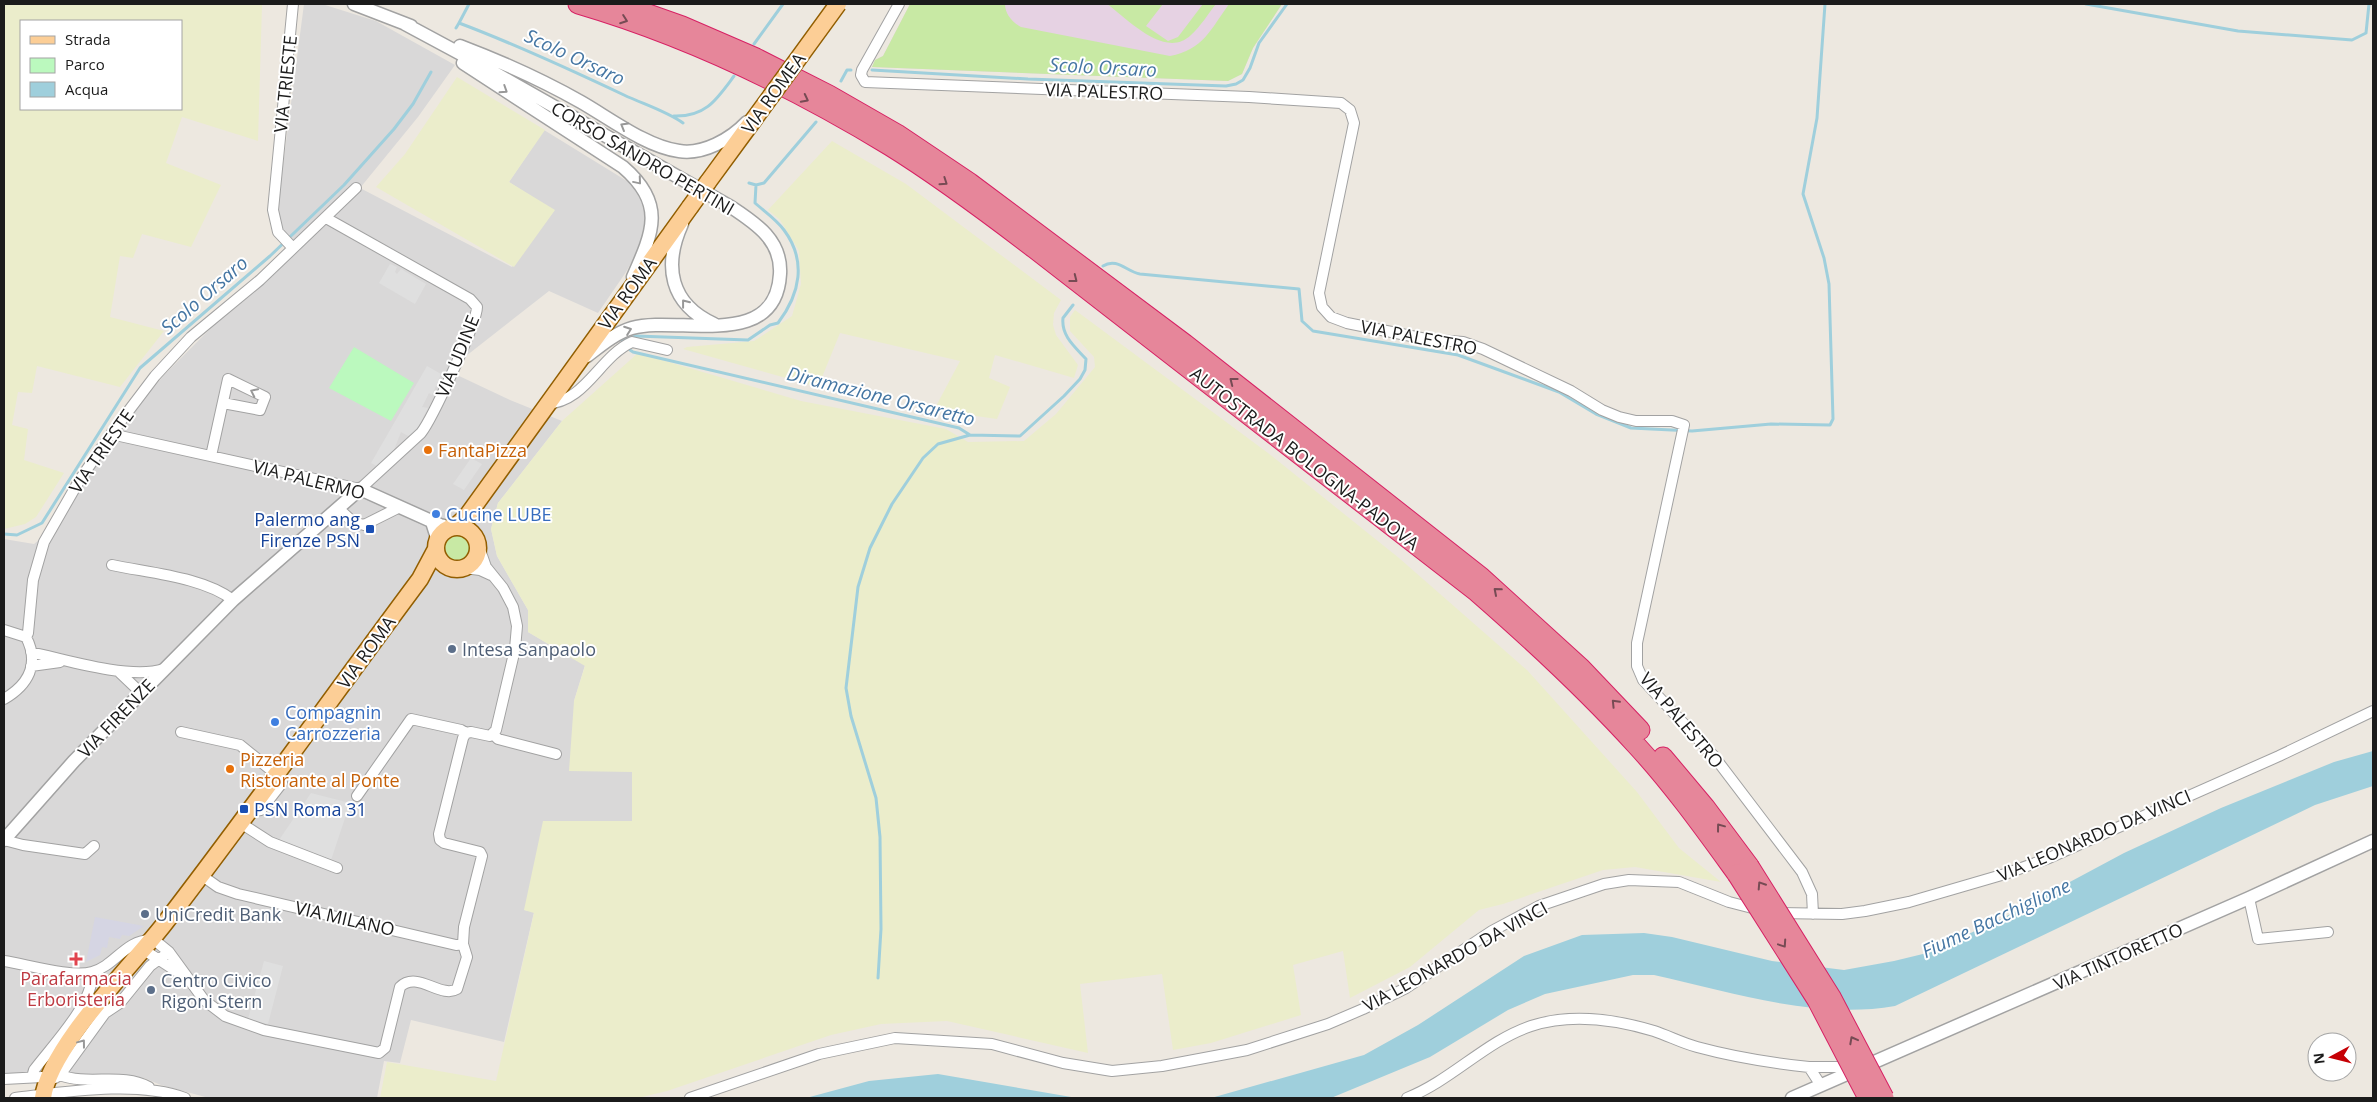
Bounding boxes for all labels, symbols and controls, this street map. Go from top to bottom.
one-way arrow [619,14,628,24]
legend [20,20,182,110]
water label: Scolo Orsaro [521,22,629,92]
text: Strada [65,29,111,49]
street label: VIA TRIESTE [268,34,302,134]
street label: VIA ROMEA [736,47,811,138]
water label: Scolo Orsaro [1049,51,1157,83]
text: Parco [65,54,105,74]
street label: VIA PALESTRO [1044,77,1164,105]
text: Acqua [65,79,108,99]
one-way arrow [498,84,507,94]
one-way arrow [800,92,809,103]
street label: CORSO SANDRO PERTINI [547,96,739,220]
one-way arrow [620,123,629,133]
one-way arrow [632,175,640,184]
one-way arrow [938,176,948,185]
water label: Scolo Orsaro [155,250,253,340]
street label: VIA ROMA [592,251,662,334]
one-way arrow [1068,274,1077,282]
one-way arrow [682,299,691,309]
street label: VIA UDINE [430,311,484,401]
street label: VIA PALESTRO [1359,314,1479,360]
one-way arrow [623,326,632,336]
water label: Diramazione Orsaretto [784,360,978,432]
street label: AUTOSTRADA BOLOGNA-PADOVA [1186,361,1425,555]
one-way arrow [1230,379,1239,387]
one-way arrow [250,388,259,398]
street label: VIA TRIESTE [63,404,139,498]
place label: FantaPizza [438,438,527,462]
marker: FantaPizza [422,444,434,456]
street label: VIA PALERMO [250,453,368,505]
place label: Cucine LUBE [446,502,552,526]
place label: Palermo ang Firenze PSN [254,507,360,552]
marker: Cucine LUBE [430,508,442,520]
marker: Palermo ang Firenze PSN [364,523,376,535]
one-way arrow [1493,588,1502,597]
street label: VIA ROMA [331,610,401,693]
place label: Intesa Sanpaolo [462,637,596,661]
marker: Intesa Sanpaolo [446,643,458,655]
street label: VIA PALESTRO [1635,667,1729,773]
street label: VIA FIRENZE [72,673,160,763]
place label: Compagnin Carrozzeria [285,700,381,745]
one-way arrow [1612,700,1621,709]
marker: Compagnin Carrozzeria [269,716,281,728]
place label: Pizzeria Ristorante al Ponte [240,747,400,792]
marker: Pizzeria Ristorante al Ponte [224,763,236,775]
street label: VIA LEONARDO DA VINCI [1994,783,2194,887]
place label: PSN Roma 31 [254,797,367,821]
marker: PSN Roma 31 [238,803,250,815]
one-way arrow [1717,824,1725,833]
water label: Fiume Bacchiglione [1917,872,2075,964]
one-way arrow [1758,881,1767,891]
street label: VIA MILANO [293,895,397,941]
street label: VIA LEONARDO DA VINCI [1358,895,1552,1017]
place label: UniCredit Bank [155,902,282,926]
marker: UniCredit Bank [139,908,151,920]
street label: VIA TINTORETTO [2050,917,2186,995]
one-way arrow [1777,938,1786,948]
marker: Parafarmacia Erboristeria [70,953,82,965]
place label: Parafarmacia Erboristeria [20,966,132,1011]
place label: Centro Civico Rigoni Stern [161,968,272,1013]
marker: Centro Civico Rigoni Stern [145,984,157,996]
north arrow [2307,1032,2357,1082]
one-way arrow [1849,1036,1859,1045]
one-way arrow [76,1039,85,1049]
text: N [2308,1052,2329,1065]

